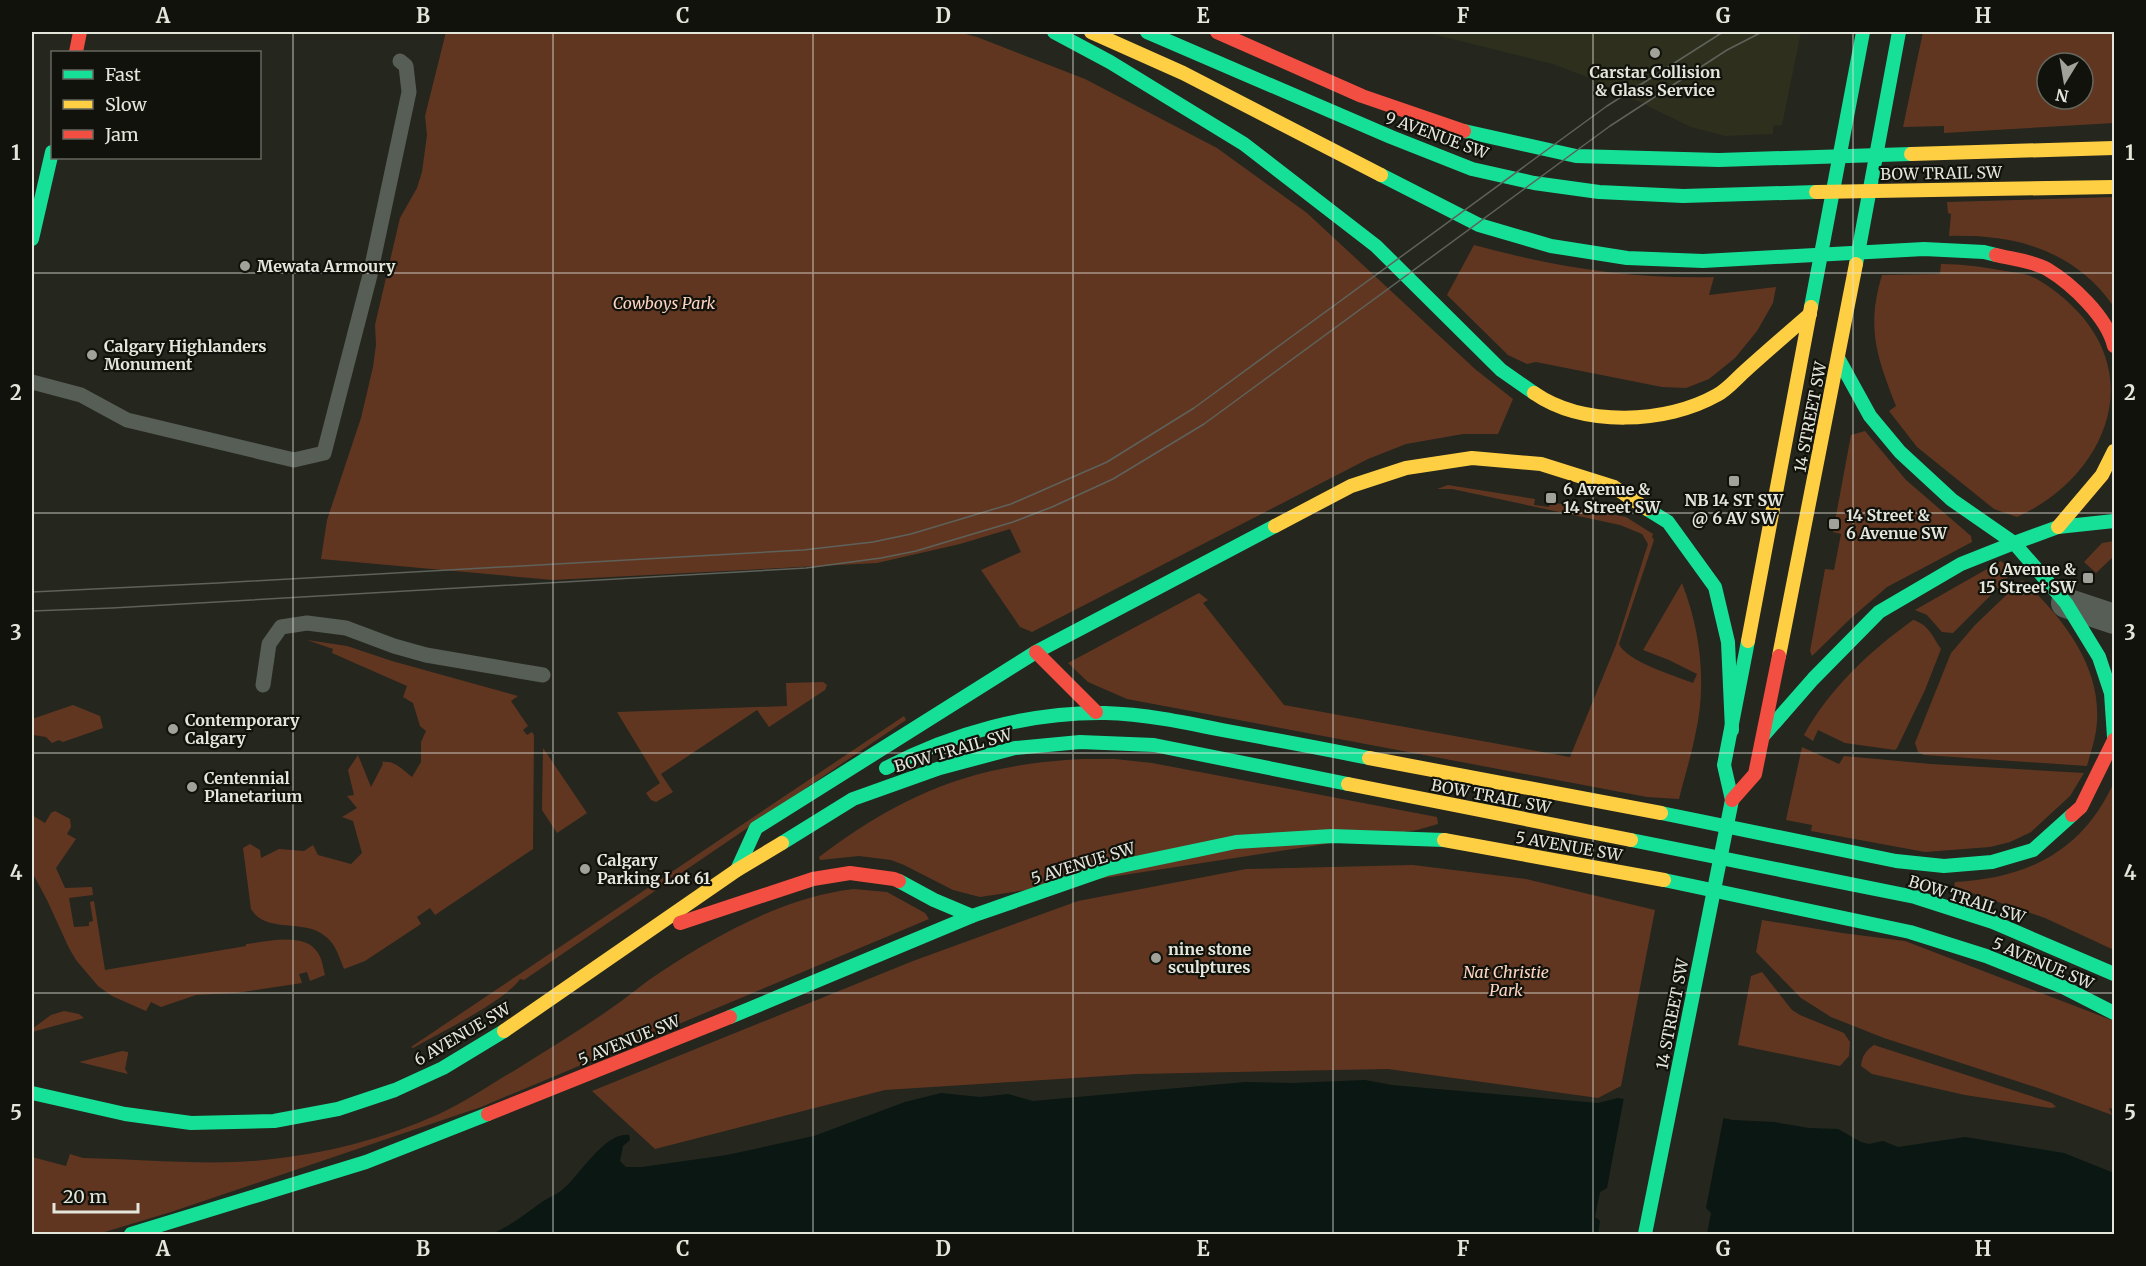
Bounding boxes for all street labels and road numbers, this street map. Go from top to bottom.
street label: 9 AVENUE SW [1383,107,1492,163]
street label: BOW TRAIL SW [1880,162,2003,184]
street label: 14 STREET SW [1789,359,1831,474]
street label: BOW TRAIL SW [892,723,1015,776]
street label: BOW TRAIL SW [1429,775,1554,818]
street label: 5 AVENUE SW [1514,827,1625,865]
street label: 5 AVENUE SW [1028,837,1139,888]
street label: BOW TRAIL SW [1906,871,2029,928]
street label: 5 AVENUE SW [1989,933,2098,994]
street label: 14 STREET SW [1651,956,1693,1071]
street label: 6 AVENUE SW [410,998,515,1070]
street label: 5 AVENUE SW [575,1010,684,1069]

